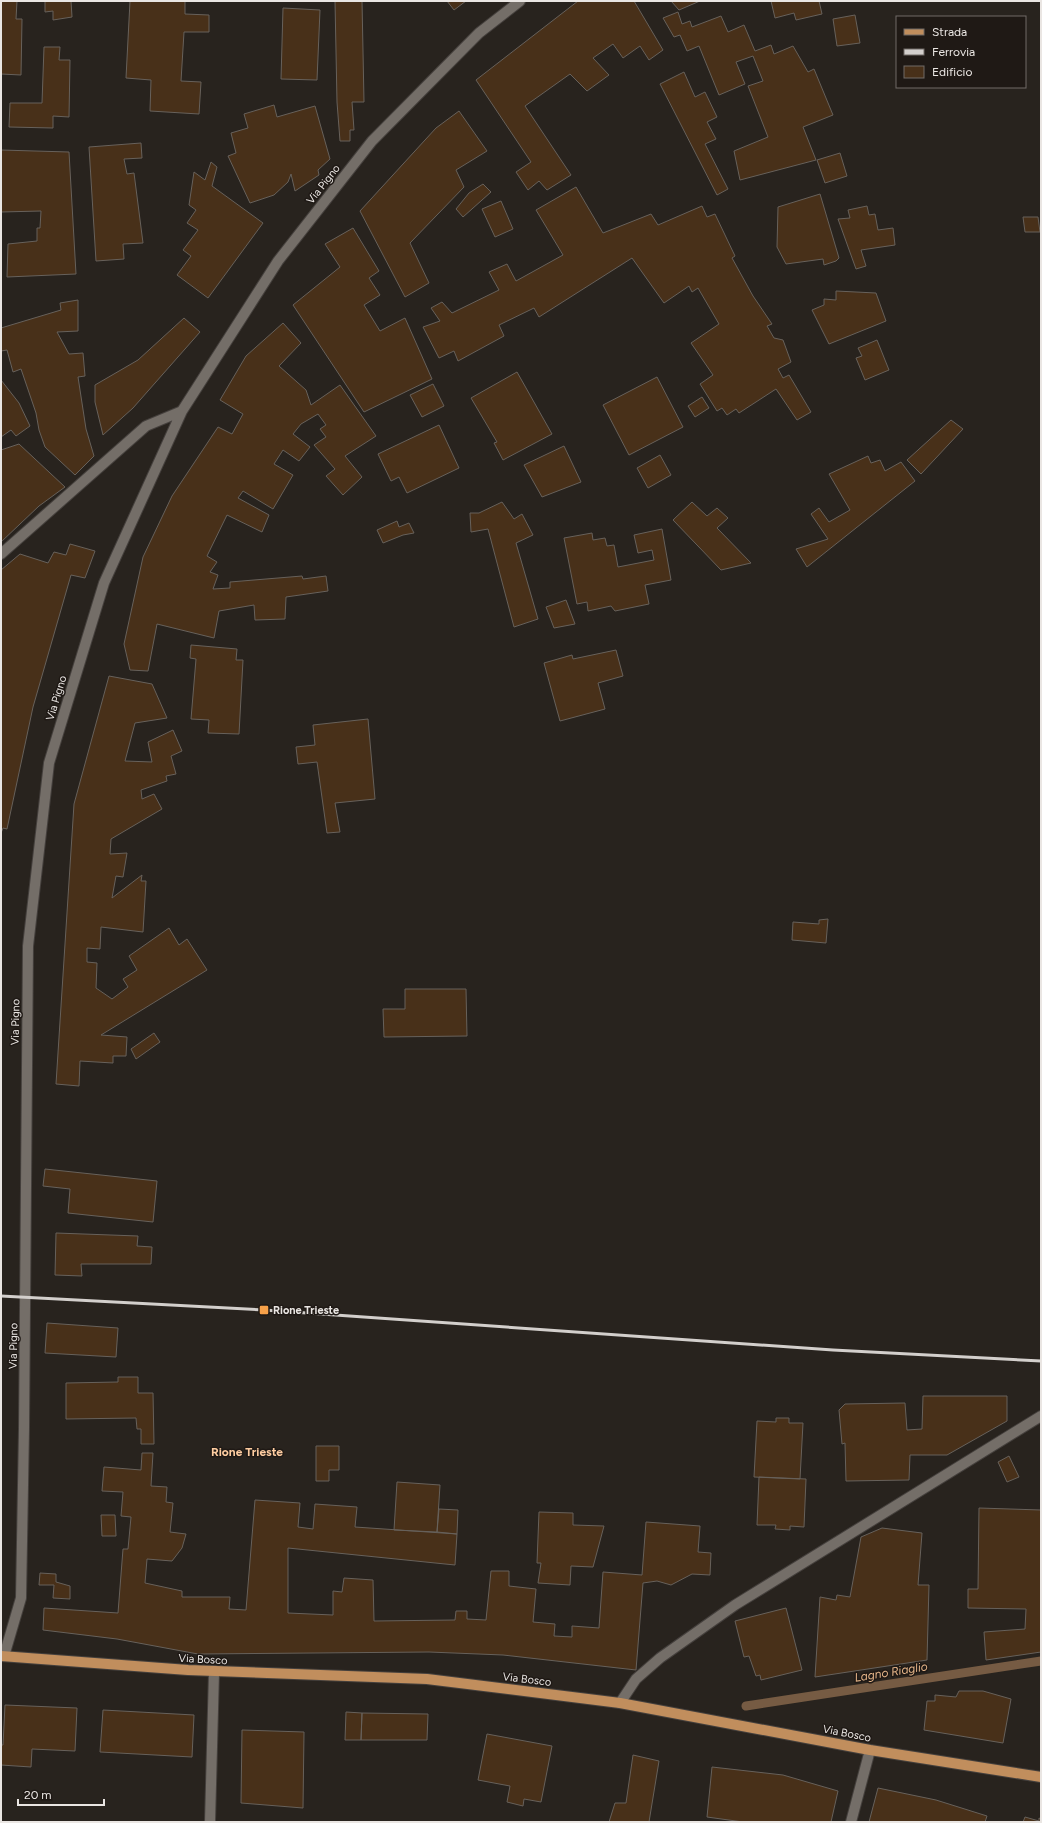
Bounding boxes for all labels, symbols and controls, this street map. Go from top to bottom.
legend [896,16,1026,88]
text: Strada [932,25,967,39]
text: Ferrovia [932,45,975,59]
text: Edificio [932,65,972,79]
street label: Via Pigno [304,162,343,207]
street label: Via Pigno [43,674,69,722]
street label: Via Pigno [9,999,22,1045]
marker: Rione Trieste [258,1304,270,1316]
place label: Rione Trieste [273,1304,339,1317]
street label: Via Pigno [7,1323,20,1369]
district label: Rione Trieste [211,1445,283,1459]
street label: Via Bosco [178,1652,228,1667]
water label: Lagno Riaglio [853,1659,929,1685]
street label: Via Bosco [502,1670,552,1689]
street label: Via Bosco [822,1722,872,1745]
scale bar [18,1781,104,1807]
text: 20 m [24,1788,52,1802]

